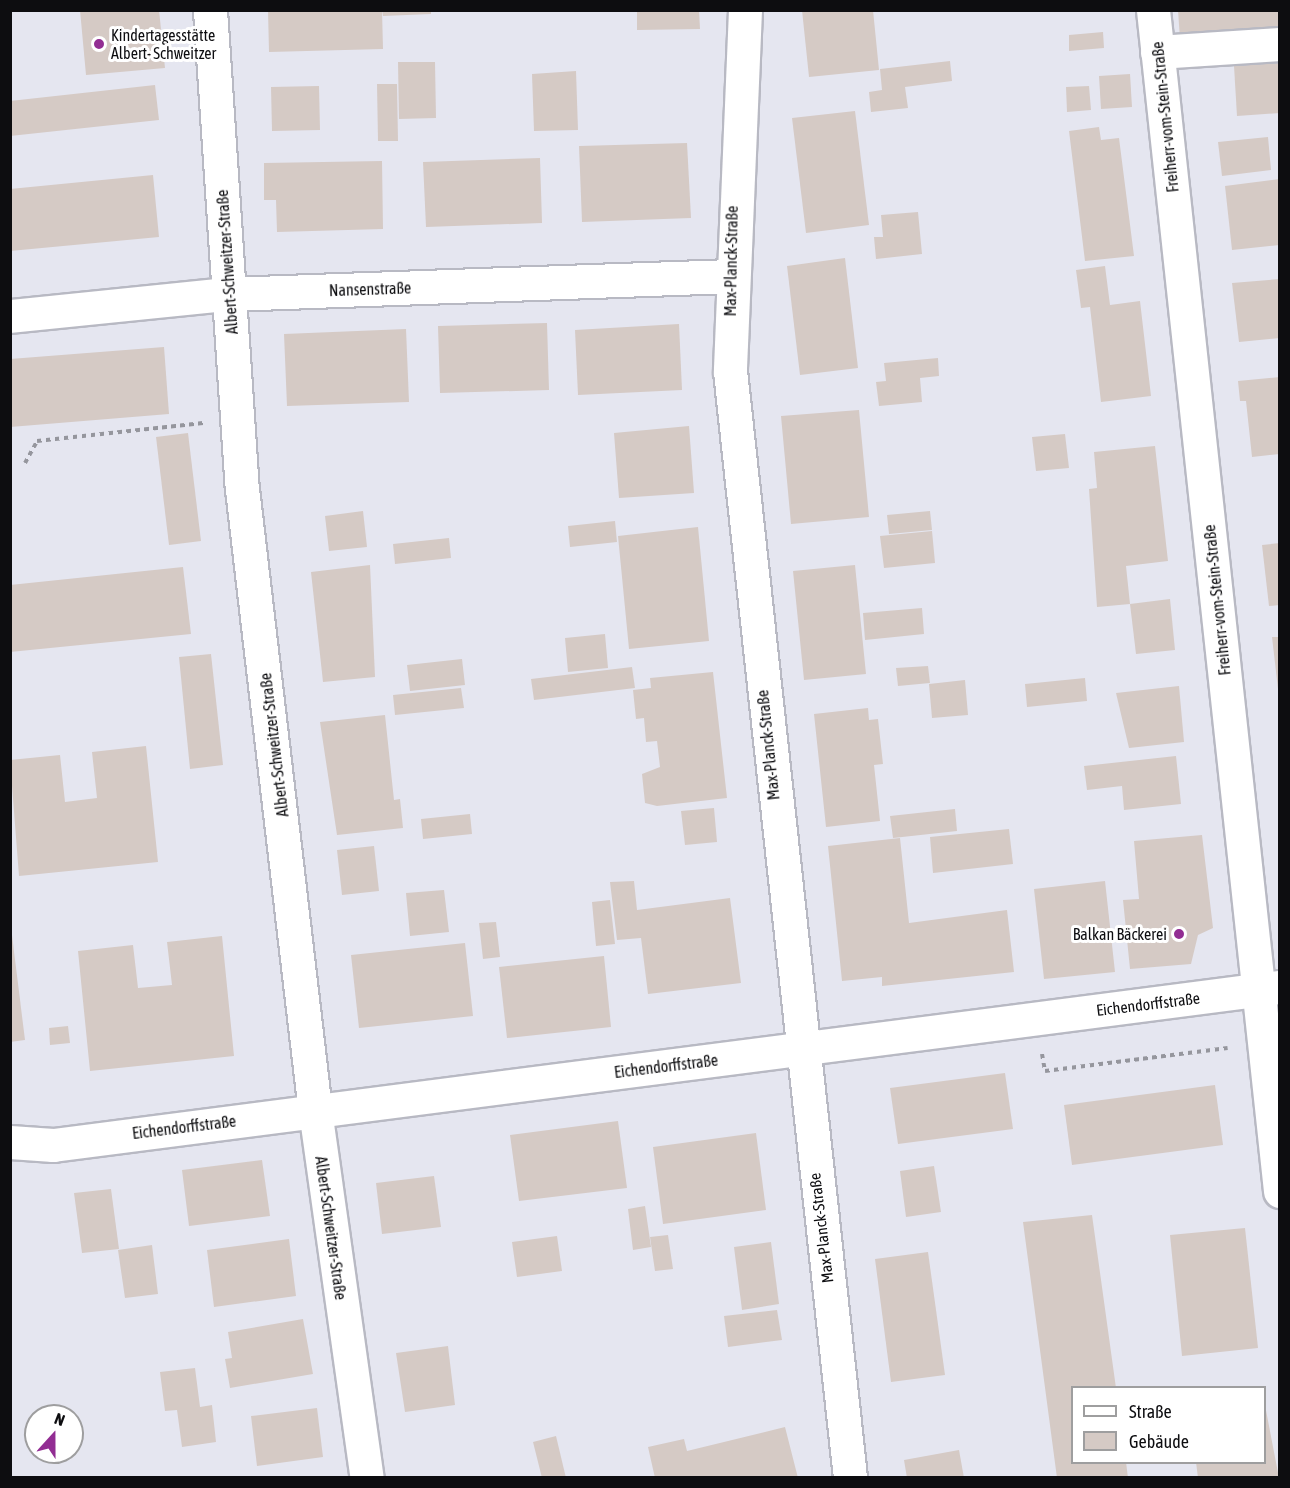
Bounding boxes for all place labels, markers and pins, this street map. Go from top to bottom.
place label: Kindertagesstätte Albert- Schweitzer [111,25,216,63]
marker: Kindertagesstätte Albert- Schweitzer [92,37,106,51]
place label: Balkan Bäckerei [1073,924,1167,944]
marker: Balkan Bäckerei [1172,927,1186,941]

